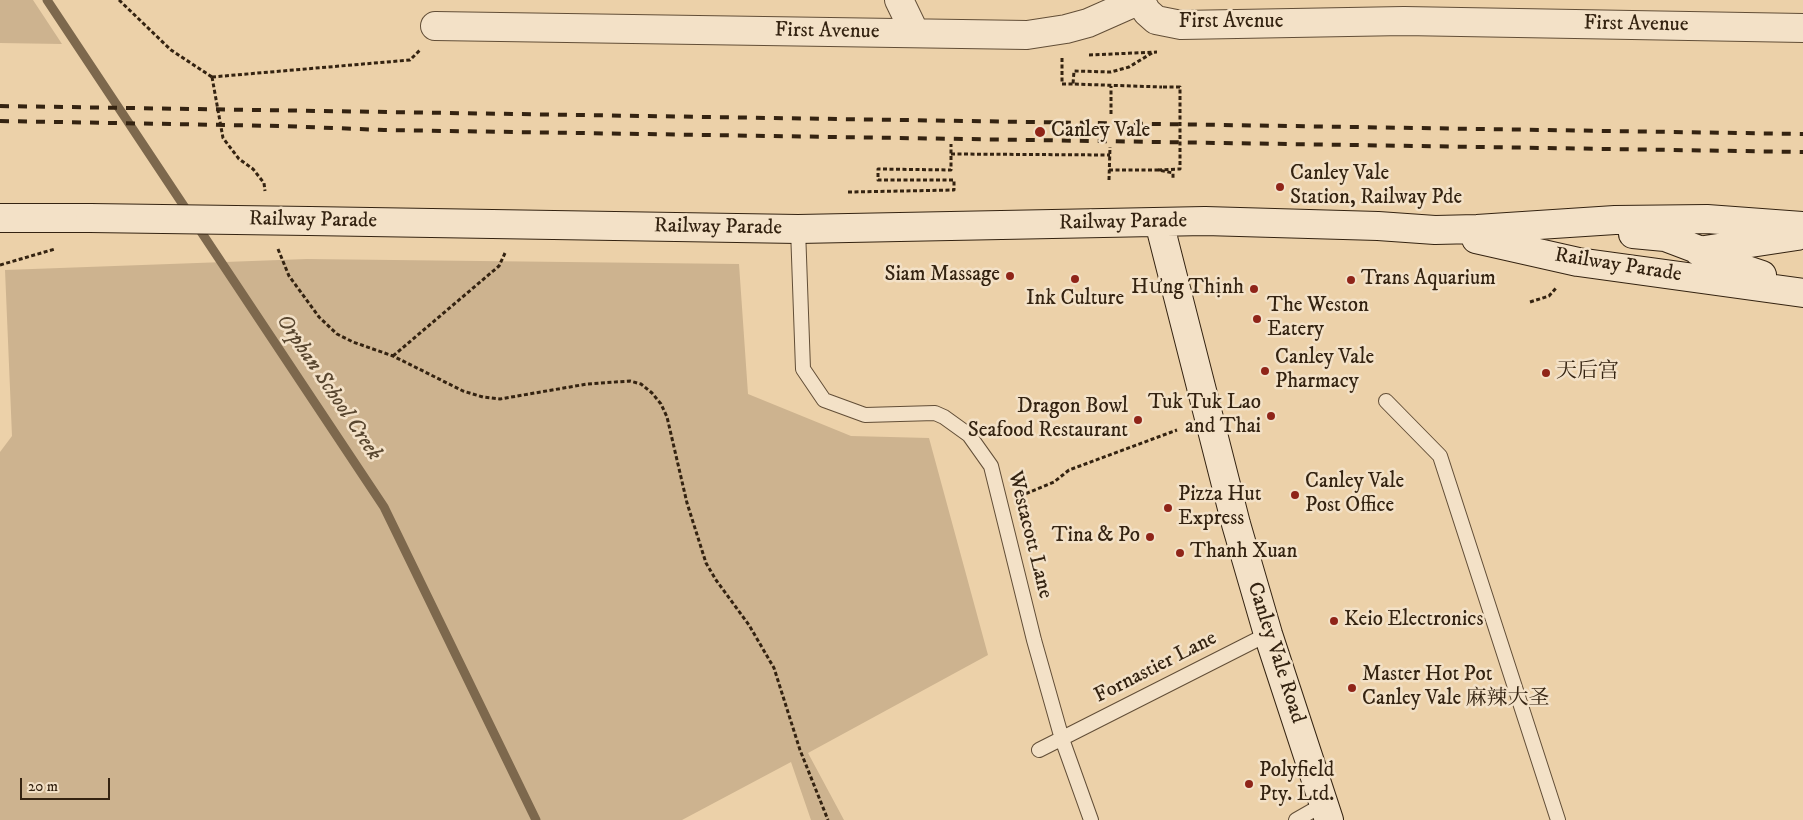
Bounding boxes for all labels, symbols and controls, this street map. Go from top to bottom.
street label: First Avenue [1179,10,1283,36]
street label: First Avenue [1583,11,1689,39]
street label: First Avenue [774,18,880,46]
place label: Canley Vale [1051,119,1150,145]
marker: Canley Vale [1033,125,1047,139]
place label: Canley Vale Station, Railway Pde [1290,162,1462,212]
marker: Canley Vale Station, Railway Pde [1274,181,1286,193]
street label: Railway Parade [249,207,377,235]
street label: Railway Parade [1059,209,1187,237]
street label: Railway Parade [654,214,782,242]
street label: Railway Parade [1553,244,1683,288]
place label: Siam Massage [884,263,1000,289]
place label: Trans Aquarium [1361,267,1496,293]
marker: Siam Massage [1004,270,1016,282]
marker: Ink Culture [1069,273,1081,285]
marker: Trans Aquarium [1345,274,1357,286]
place label: Hưng Thịnh [1131,276,1244,302]
marker: Hưng Thịnh [1248,283,1260,295]
place label: Ink Culture [1026,287,1124,313]
place label: The Weston Eatery [1267,294,1369,344]
water label: Orphan School Creek [269,310,387,466]
marker: The Weston Eatery [1251,313,1263,325]
place label: Canley Vale Pharmacy [1275,346,1374,396]
place label: 天后宫 [1556,360,1619,386]
marker: Canley Vale Pharmacy [1259,365,1271,377]
marker: 天后宫 [1540,367,1552,379]
place label: Tuk Tuk Lao and Thai [1148,391,1261,441]
place label: Dragon Bowl Seafood Restaurant [968,395,1128,445]
marker: Tuk Tuk Lao and Thai [1265,410,1277,422]
marker: Dragon Bowl Seafood Restaurant [1132,414,1144,426]
street label: Westacott Lane [1001,469,1057,601]
place label: Canley Vale Post Office [1305,470,1404,520]
place label: Pizza Hut Express [1178,483,1261,533]
marker: Canley Vale Post Office [1289,489,1301,501]
marker: Pizza Hut Express [1162,502,1174,514]
place label: Tina & Po [1052,524,1140,550]
marker: Tina & Po [1144,531,1156,543]
place label: Thanh Xuan [1190,540,1297,566]
marker: Thanh Xuan [1174,547,1186,559]
street label: Canley Vale Road [1240,579,1310,727]
place label: Keio Electronics [1344,608,1483,634]
marker: Keio Electronics [1328,615,1340,627]
street label: Fornastier Lane [1091,626,1221,710]
place label: Master Hot Pot Canley Vale 麻辣大圣 [1362,663,1550,713]
marker: Master Hot Pot Canley Vale 麻辣大圣 [1346,682,1358,694]
place label: Polyfield Pty. Ltd. [1259,759,1334,809]
scale bar [22,768,112,800]
text: 20 m [28,777,58,796]
marker: Polyfield Pty. Ltd. [1243,778,1255,790]

